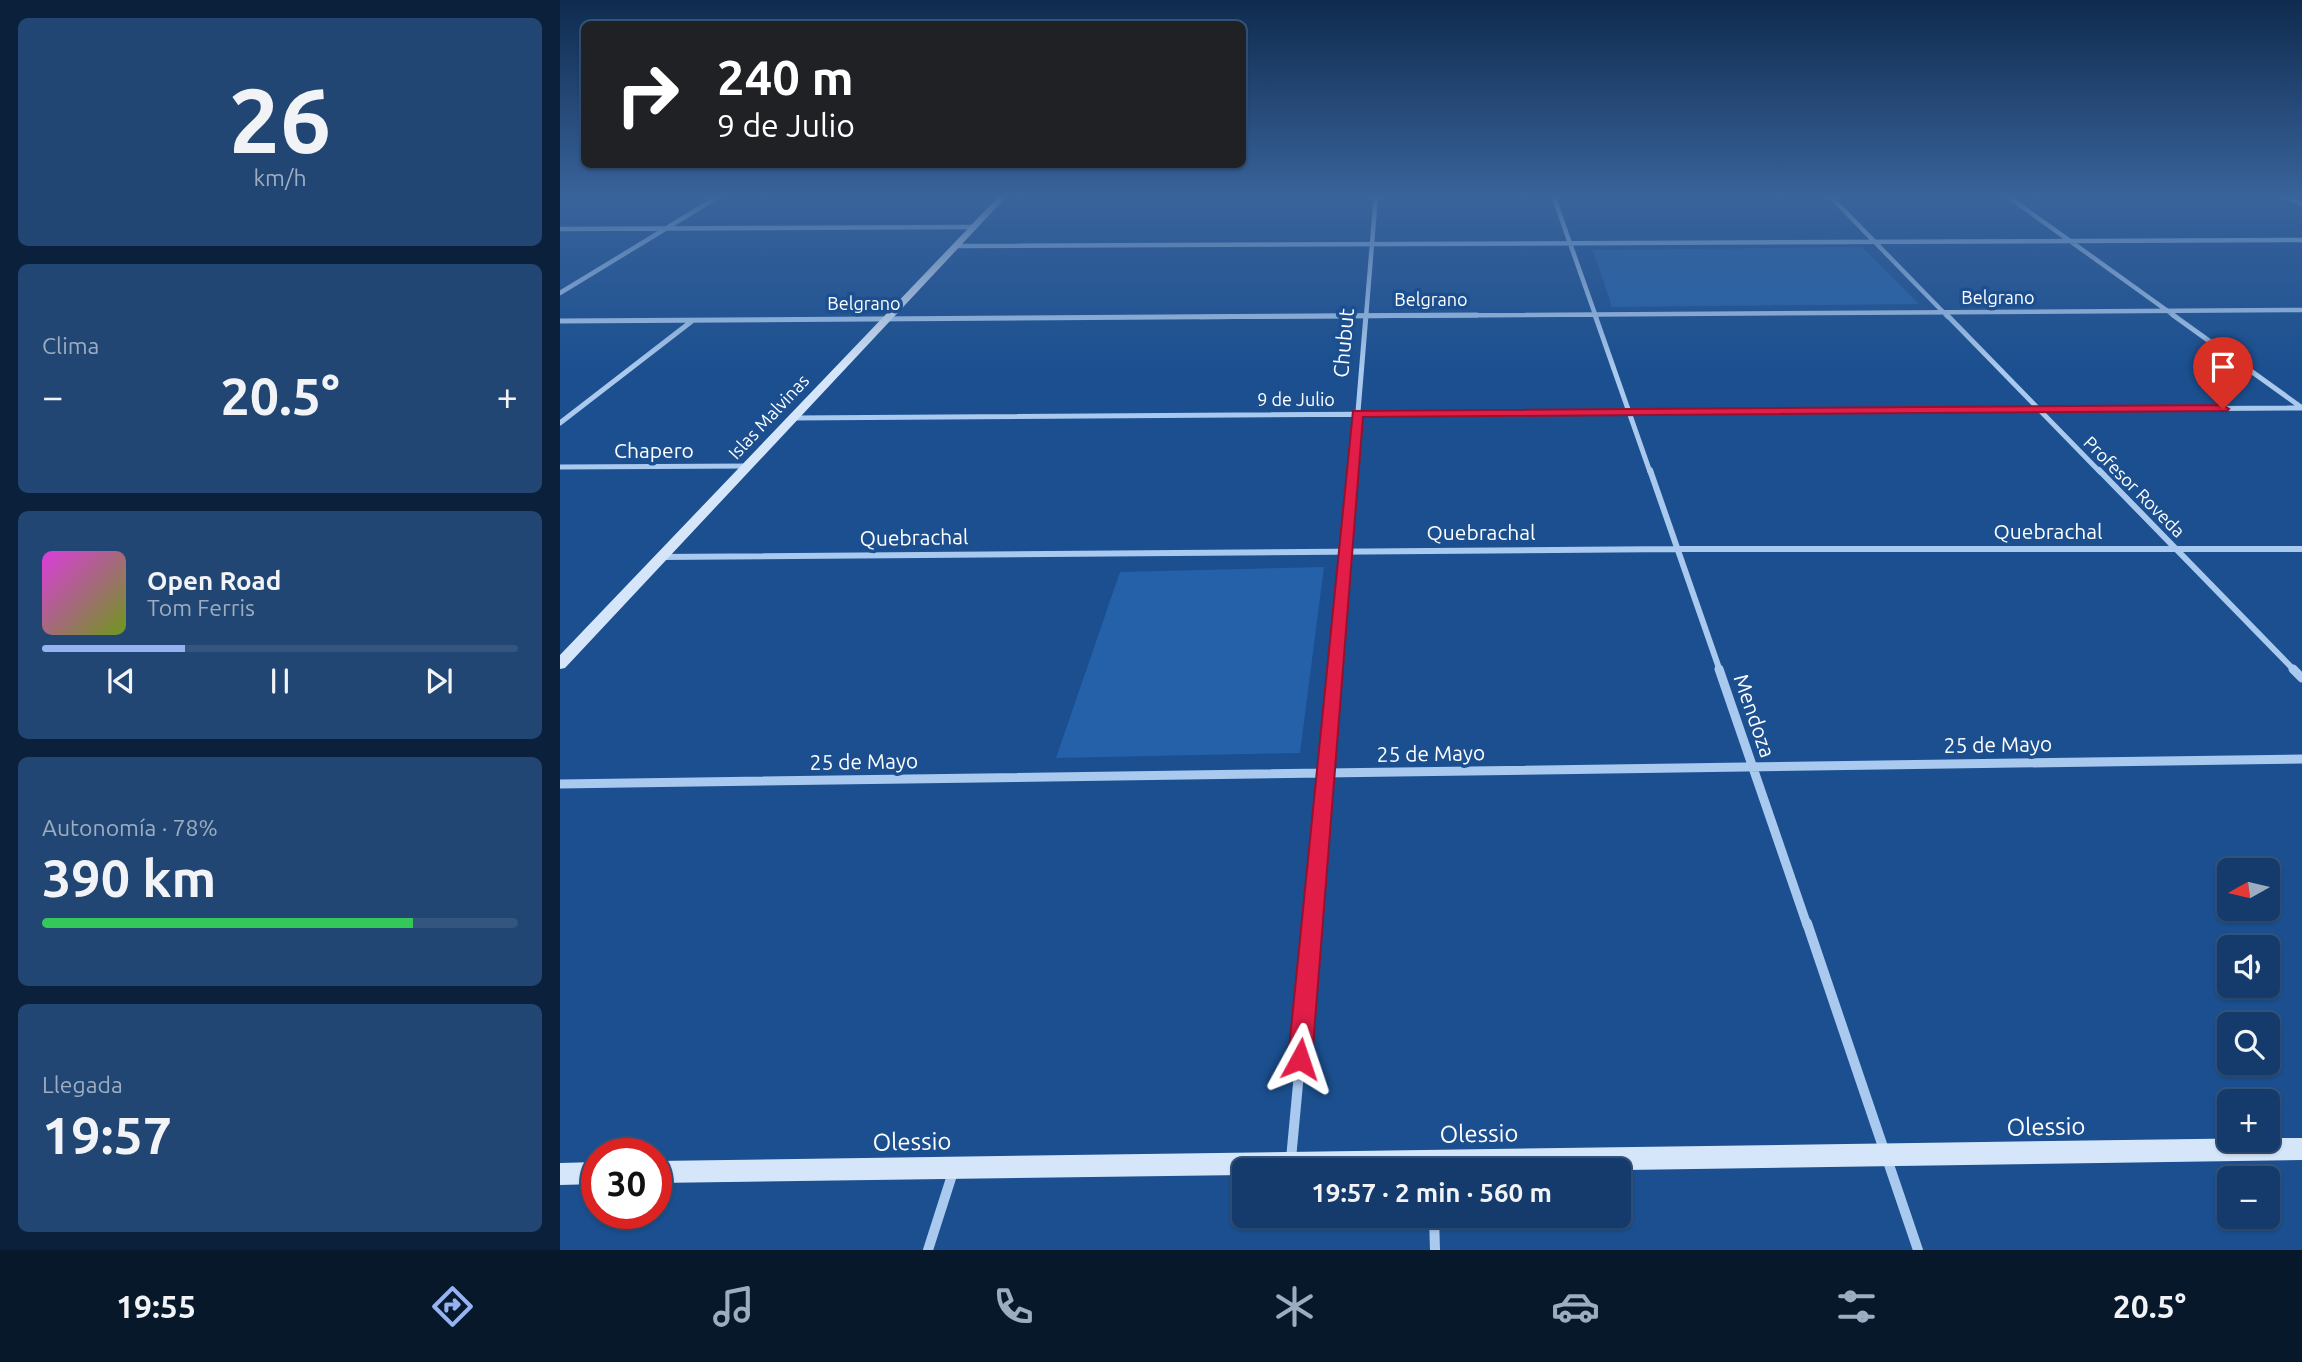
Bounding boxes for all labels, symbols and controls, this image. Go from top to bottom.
icon: right [602,49,693,140]
text: 240 m [717,49,854,104]
text: 26 [229,68,331,170]
text: 9 de Julio [717,107,855,143]
text: km/h [253,165,307,190]
street label: Belgrano [1961,287,2035,307]
street label: Belgrano [1394,289,1468,309]
street label: Belgrano [827,293,901,313]
street label: Chubut [1328,307,1358,379]
text: Clima [42,333,99,358]
pin [2193,337,2253,409]
icon: arrive [2204,348,2242,386]
text: 20.5° [220,367,340,425]
street label: Islas Malvinas [724,370,813,463]
text: − [42,375,63,417]
text: + [497,375,518,417]
street label: 9 de Julio [1257,389,1335,409]
street label: Profesor Roveda [2080,432,2189,541]
street label: Chapero [614,438,694,462]
street label: Quebrachal [1994,519,2102,543]
street label: Quebrachal [1427,520,1535,544]
street label: Quebrachal [859,524,969,550]
text: Open Road [147,566,281,595]
text: Tom Ferris [147,595,255,620]
icon: previous [102,662,140,700]
icon: pause [261,662,299,700]
icon: next [420,662,458,700]
street label: Mendoza [1729,671,1780,761]
street label: 25 de Mayo [1943,731,2052,757]
street label: 25 de Mayo [1376,740,1485,766]
street label: 25 de Mayo [809,748,918,774]
text: Autonomía · 78% [42,815,218,840]
text: 390 km [42,849,216,907]
north arrow [2217,858,2280,920]
map controls [2217,858,2280,1229]
button: sound [2217,935,2280,998]
button: search [2217,1012,2280,1075]
position arrow [1263,1022,1337,1096]
text: Llegada [42,1072,123,1097]
button: + [2217,1089,2280,1152]
text: 19:57 [42,1106,172,1164]
street label: Olessio [2006,1112,2086,1141]
street label: Olessio [1439,1119,1519,1148]
street label: Olessio [872,1127,952,1156]
speed limit sign: 30 [581,1138,672,1229]
button: − [2217,1166,2280,1229]
text: 19:57 · 2 min · 560 m [1311,1178,1552,1207]
icon: directions [428,1282,477,1331]
icon: music [709,1282,758,1331]
icon: phone [989,1282,1038,1331]
icon: climate [1270,1282,1319,1331]
icon: car [1551,1282,1600,1331]
icon: filters [1832,1282,1881,1331]
text: 19:55 [116,1288,196,1324]
text: 20.5° [2113,1288,2186,1324]

